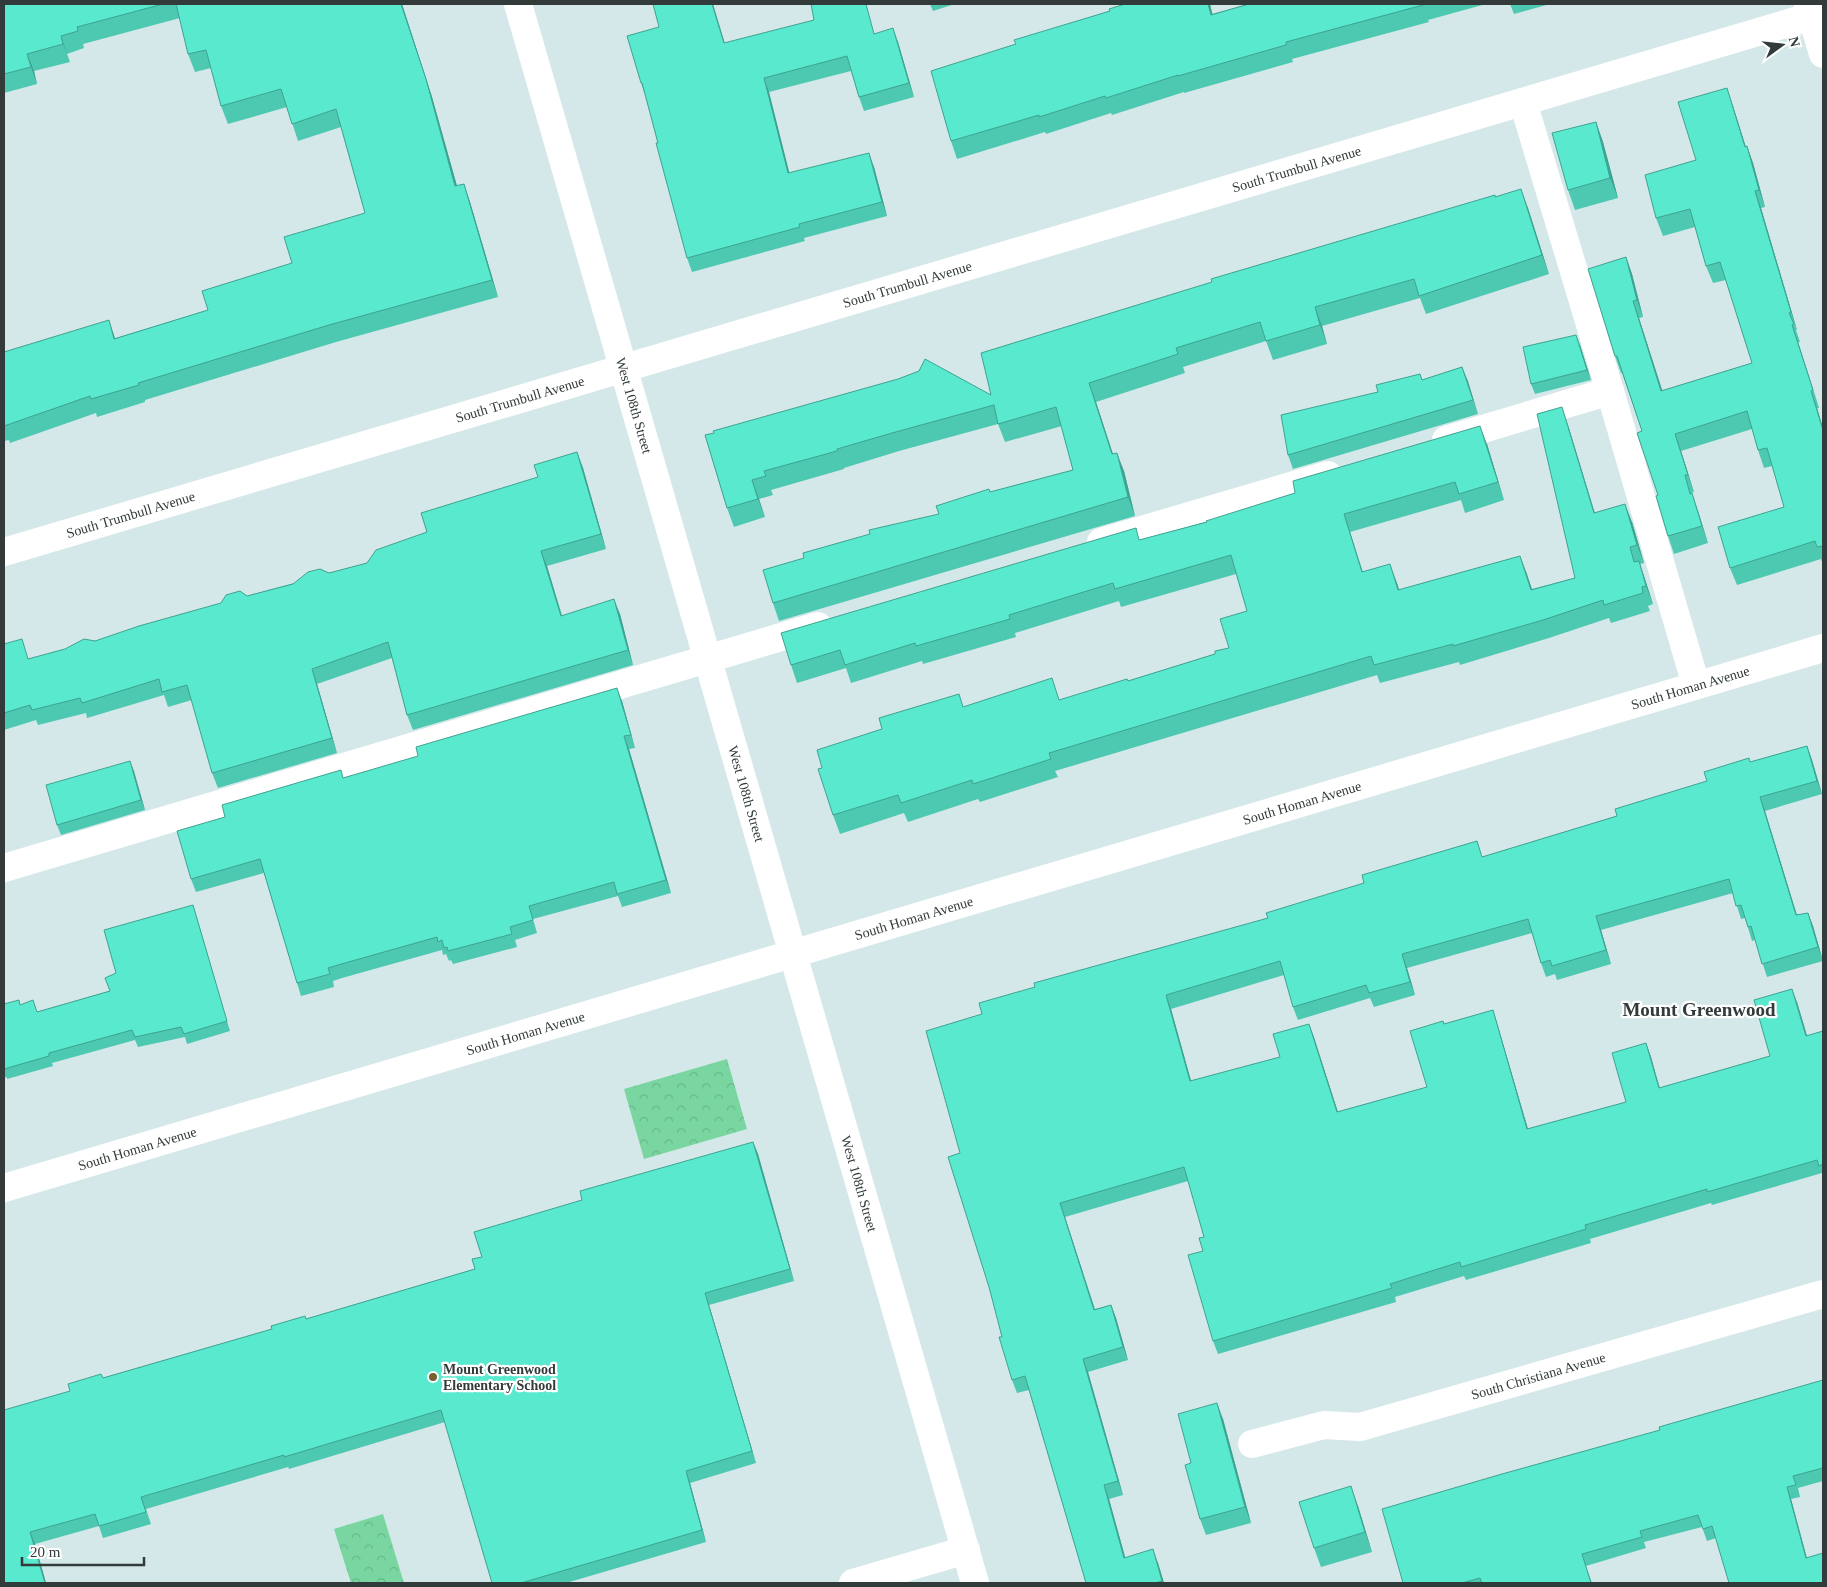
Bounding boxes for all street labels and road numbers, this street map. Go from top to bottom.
street label: South Trumbull Avenue [1230,143,1363,196]
street label: South Trumbull Avenue [841,259,973,311]
street label: West 108th Street [613,356,655,456]
street label: South Trumbull Avenue [454,373,586,426]
street label: South Trumbull Avenue [65,489,197,541]
street label: South Homan Avenue [1629,663,1751,713]
street label: West 108th Street [725,744,767,844]
street label: South Homan Avenue [1241,778,1363,828]
street label: South Homan Avenue [853,894,975,943]
street label: South Homan Avenue [465,1009,587,1058]
street label: South Homan Avenue [76,1124,198,1174]
street label: West 108th Street [838,1134,880,1234]
street label: South Christiana Avenue [1470,1350,1607,1403]

